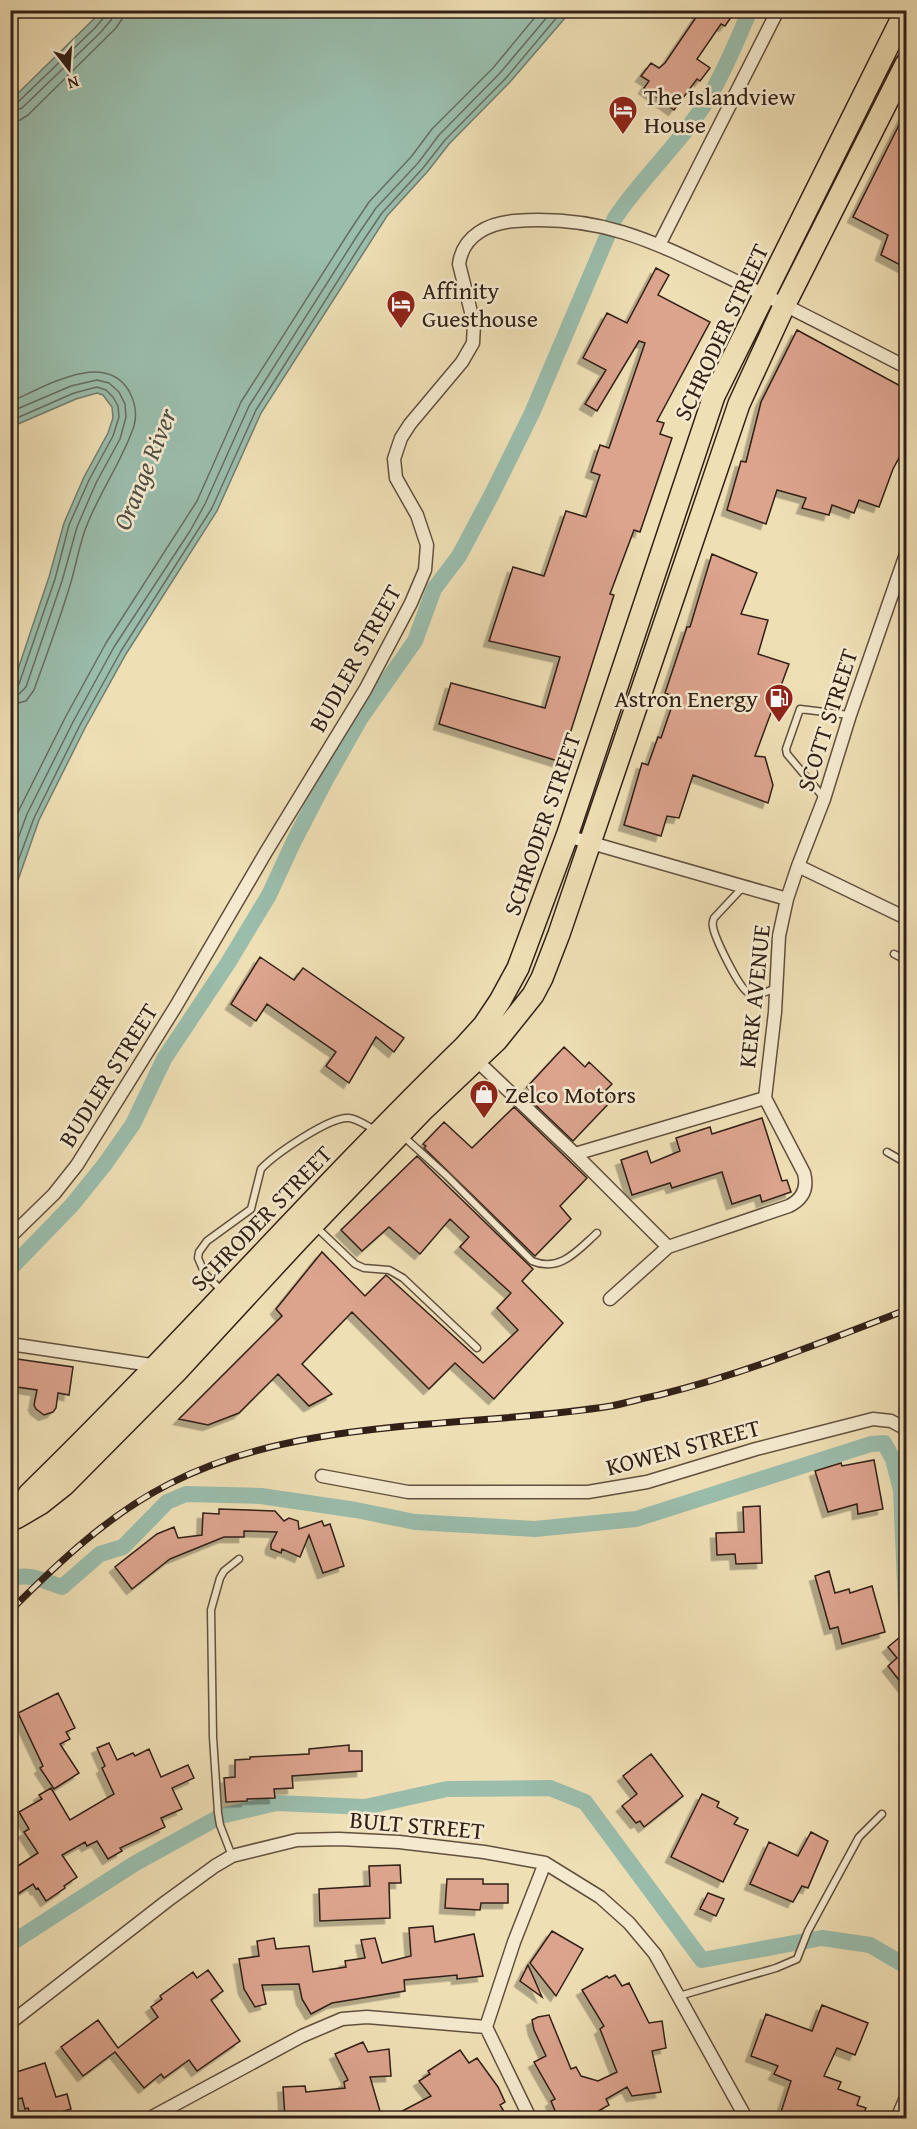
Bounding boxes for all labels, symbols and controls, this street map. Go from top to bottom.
north arrow [39,39,99,99]
text: N [64,70,82,96]
place label: The Islandview House [644,79,796,142]
hotel icon: The Islandview House [607,94,639,136]
street label: SCHRODER STREET [665,238,777,426]
place label: Affinity Guesthouse [422,273,538,336]
hotel icon: Affinity Guesthouse [385,288,417,330]
water label: Orange River [102,401,187,536]
street label: BUDLER STREET [300,578,410,738]
street label: SCOTT STREET [787,644,867,796]
place label: Astron Energy [614,681,758,716]
fuel station icon: Astron Energy [763,682,795,724]
street label: SCHRODER STREET [494,728,590,920]
street label: KERK AVENUE [729,923,779,1069]
street label: BUDLER STREET [50,996,166,1154]
place label: Zelco Motors [505,1077,636,1112]
shop icon: Zelco Motors [468,1078,500,1120]
street label: SCHRODER STREET [182,1137,340,1299]
street label: KOWEN STREET [602,1410,764,1484]
street label: BULT STREET [348,1802,486,1848]

